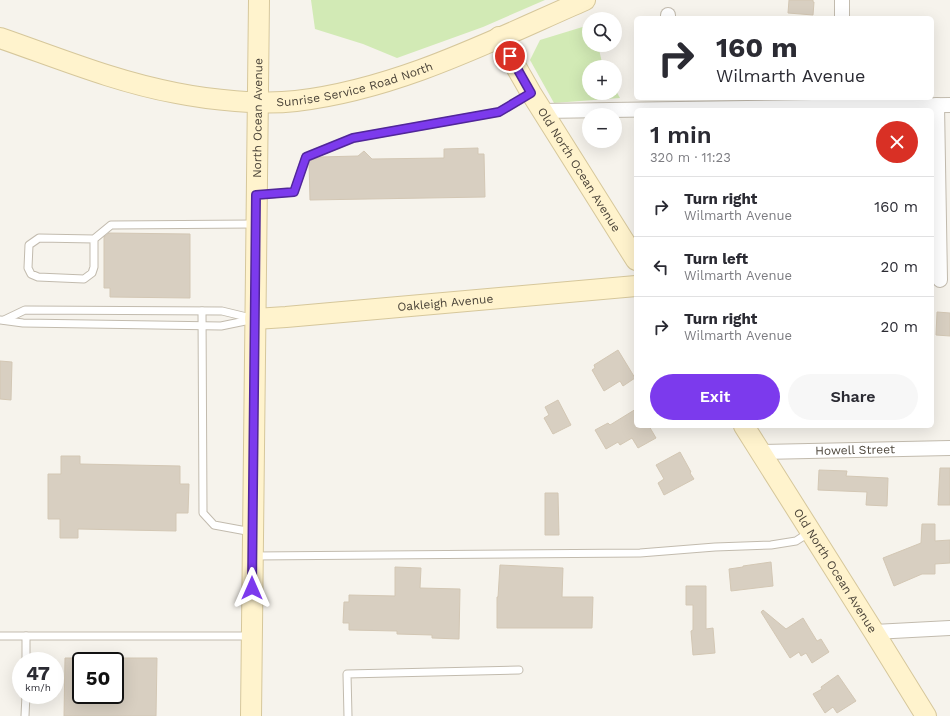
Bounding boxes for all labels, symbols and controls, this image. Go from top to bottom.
map controls [582,12,622,148]
button: search [582,12,622,52]
text: 160 m [716,31,798,64]
icon: right [650,32,702,84]
pin [493,39,527,73]
icon: arrive [499,45,521,67]
street label: North Ocean Avenue [250,58,265,178]
street label: Sunrise Service Road North [276,59,435,109]
button: + [582,60,622,100]
text: Wilmarth Avenue [716,65,866,86]
street label: Old North Ocean Avenue [535,105,624,234]
button: − [582,108,622,148]
text: 1 min [650,121,712,149]
button: close [876,121,918,163]
text: 320 m · 11:23 [650,150,731,165]
text: Turn right [684,190,757,208]
icon: right [650,196,672,218]
text: 160 m [874,198,918,216]
text: Wilmarth Avenue [684,208,792,223]
text: Turn left [684,250,748,268]
icon: left [650,256,672,278]
text: 20 m [881,258,918,276]
text: Wilmarth Avenue [684,268,792,283]
street label: Oakleigh Avenue [397,292,494,314]
text: Turn right [684,310,757,328]
icon: right [650,316,672,338]
text: 20 m [881,318,918,336]
text: Wilmarth Avenue [684,328,792,343]
button: Exit [650,374,780,420]
button: Share [788,374,918,420]
street label: Howell Street [815,442,895,458]
street label: Old North Ocean Avenue [791,506,880,635]
position arrow [231,567,273,609]
speed limit sign: 50 [72,652,124,704]
text: 47 [26,661,50,685]
text: km/h [25,682,51,693]

